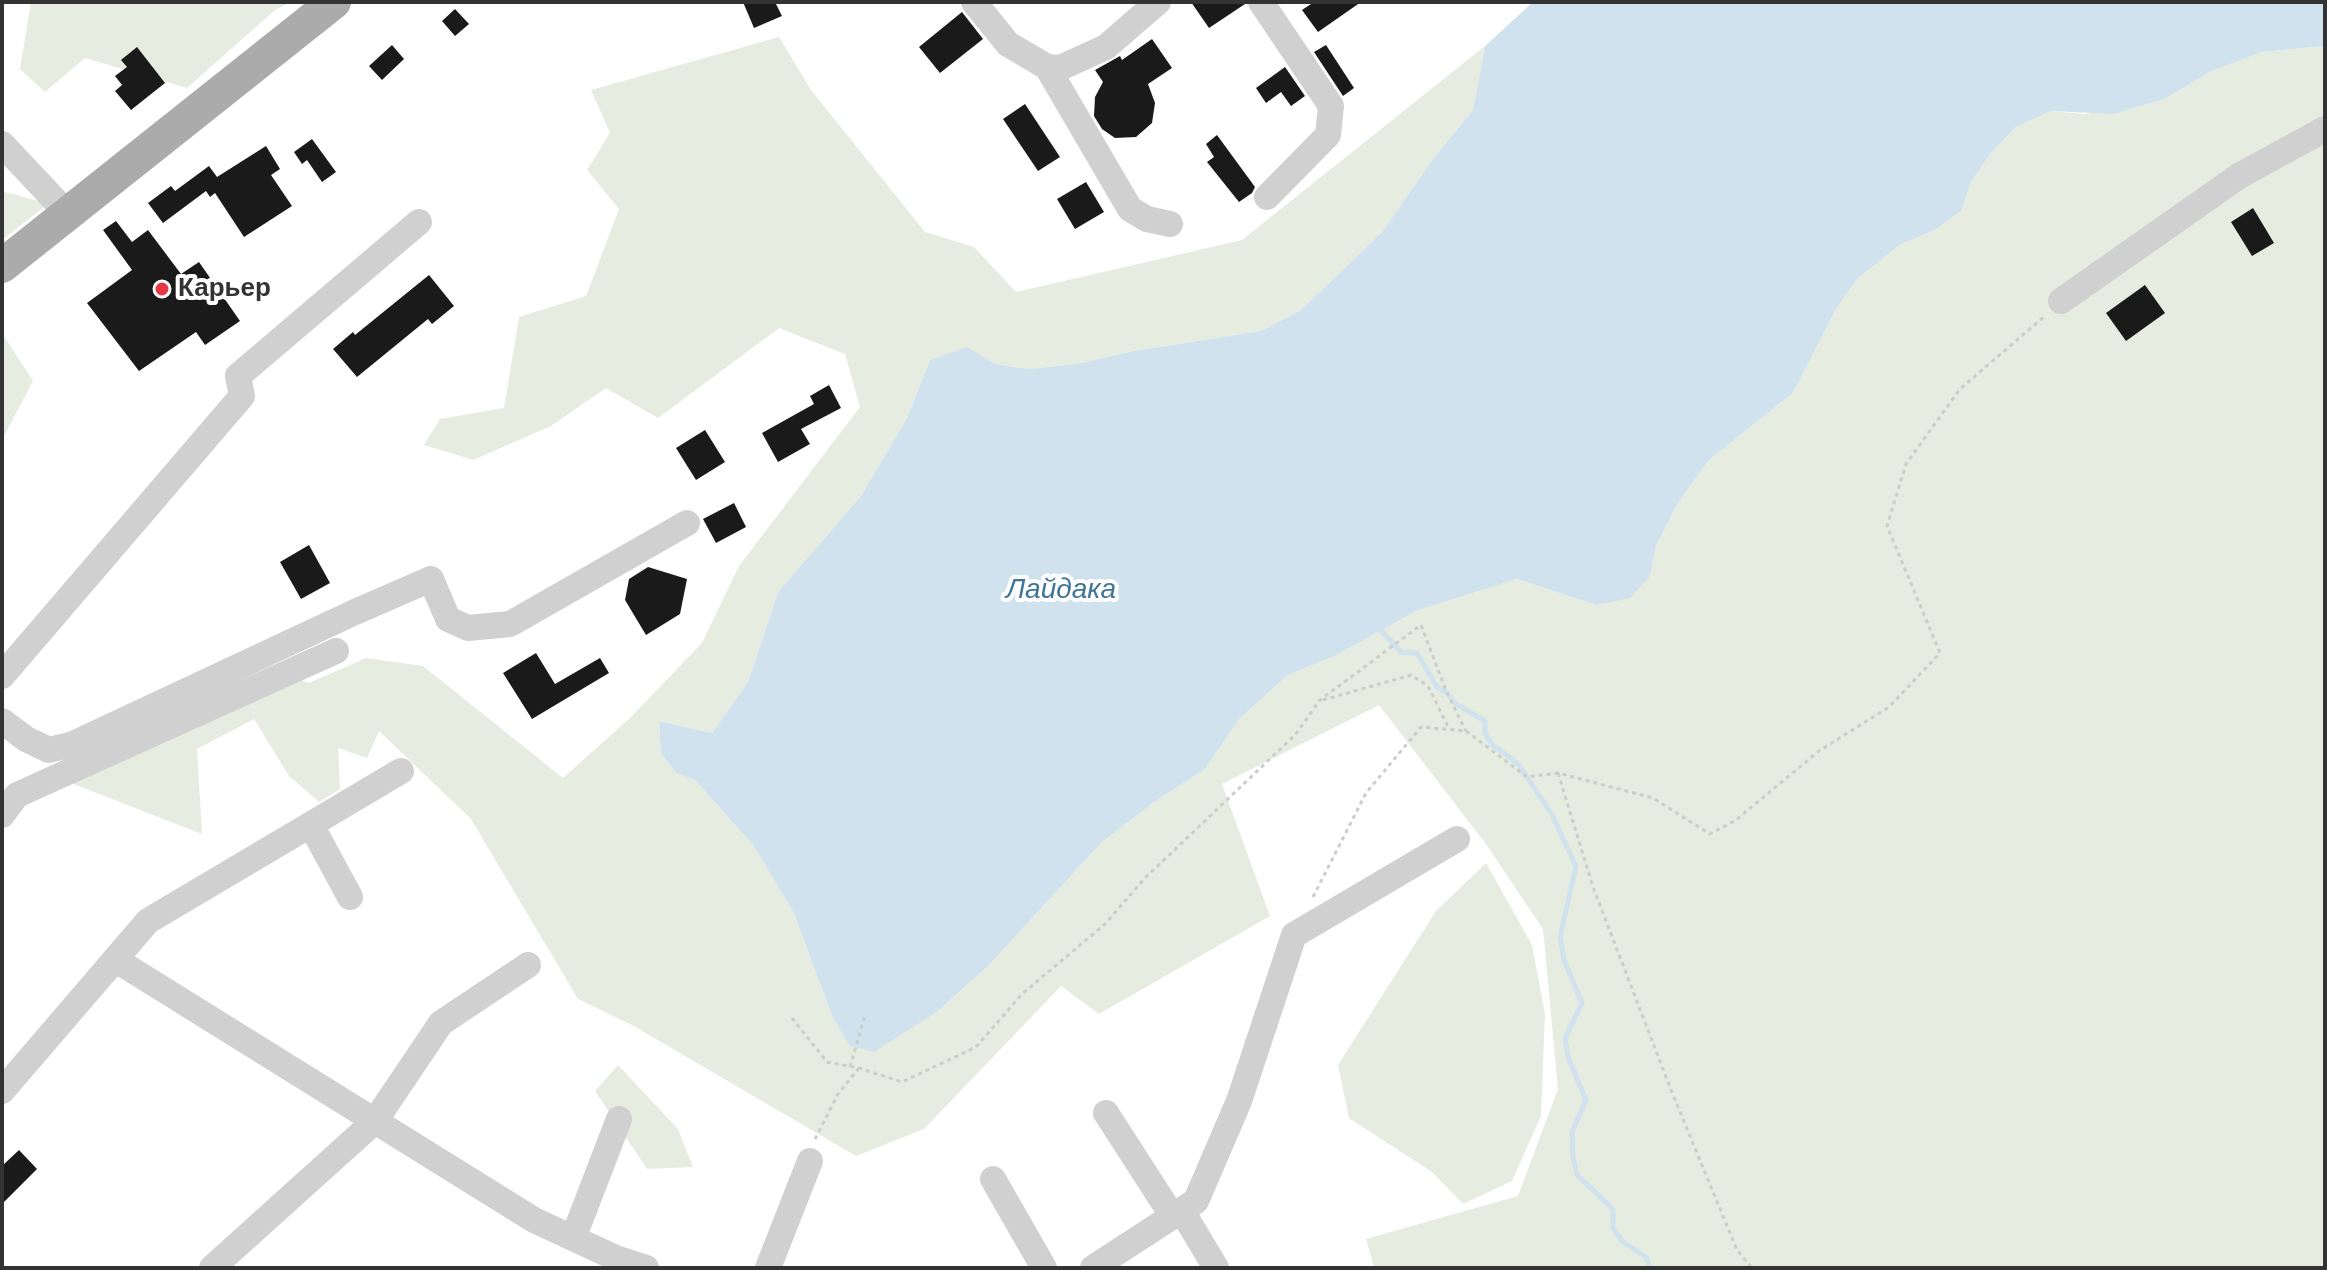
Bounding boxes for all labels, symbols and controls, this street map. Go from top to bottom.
place label: Карьер [178,273,271,305]
marker: Карьер [153,280,171,298]
water label: Лайдака [1006,573,1116,607]

